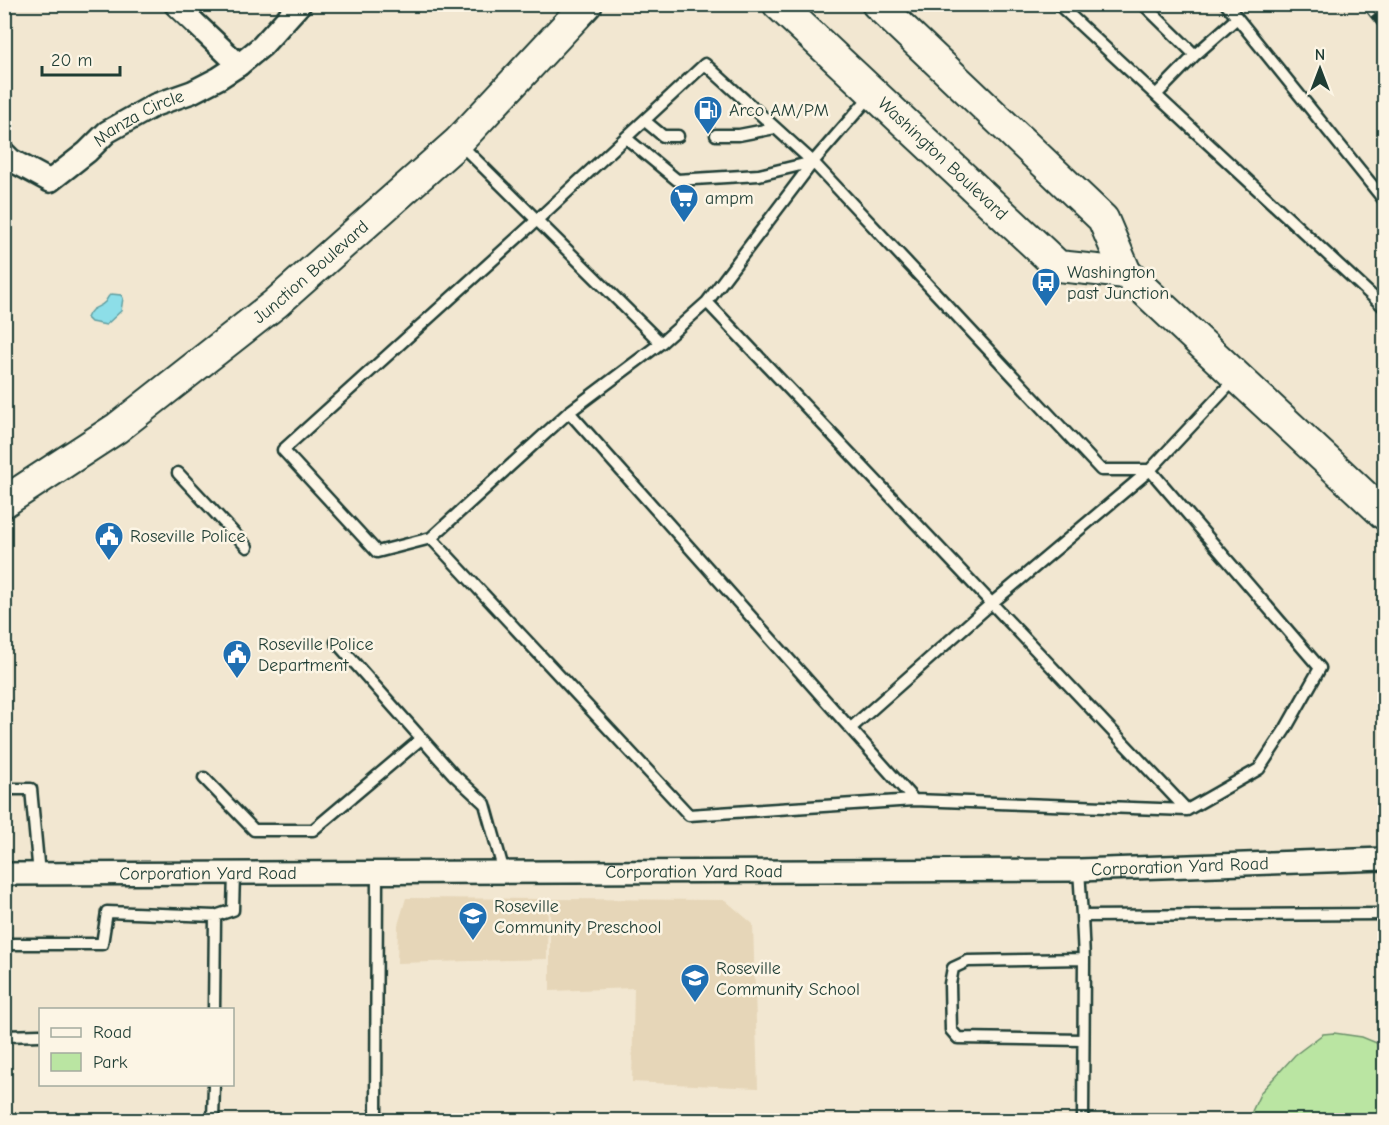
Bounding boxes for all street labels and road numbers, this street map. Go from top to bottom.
street label: Manza Circle [88,85,186,151]
street label: Washington Boulevard [874,93,1012,224]
street label: Junction Boulevard [249,216,373,328]
street label: Corporation Yard Road [1091,853,1269,880]
street label: Corporation Yard Road [605,861,783,882]
street label: Corporation Yard Road [119,862,297,884]

